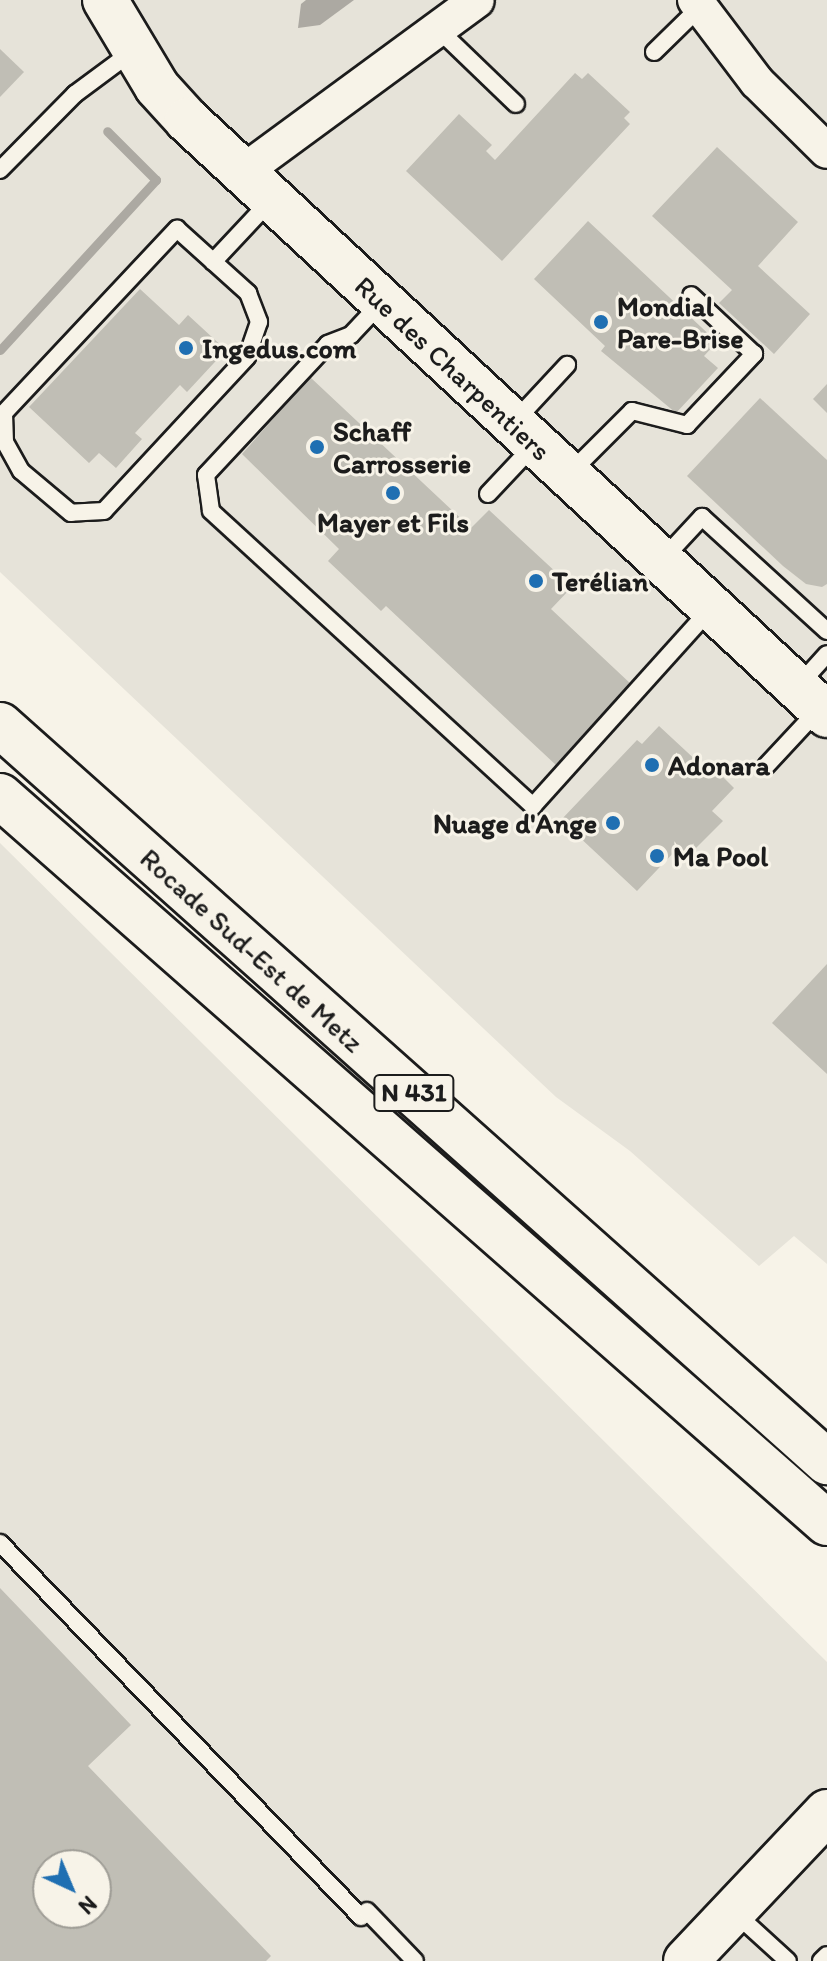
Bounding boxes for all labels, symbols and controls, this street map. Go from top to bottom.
street label: Rue des Charpentiers [348,268,558,468]
place label: Mondial Pare-Brise [617,289,744,355]
marker: Mondial Pare-Brise [592,313,610,331]
place label: Ingedus.com [202,331,356,365]
marker: Ingedus.com [177,339,195,357]
place label: Schaff Carrosserie [333,414,471,480]
marker: Schaff Carrosserie [308,438,326,456]
marker: Mayer et Fils [384,484,402,502]
place label: Mayer et Fils [317,505,469,539]
place label: Terélian [552,564,648,598]
marker: Terélian [527,572,545,590]
place label: Adonara [668,748,770,782]
marker: Adonara [643,756,661,774]
place label: Nuage d'Ange [433,806,597,840]
marker: Nuage d'Ange [604,814,622,832]
place label: Ma Pool [673,839,768,873]
street label: Rocade Sud-Est de Metz [133,841,371,1059]
marker: Ma Pool [648,847,666,865]
road number: N 431 [372,1071,456,1115]
north arrow [32,1849,112,1929]
text: N [73,1890,102,1920]

